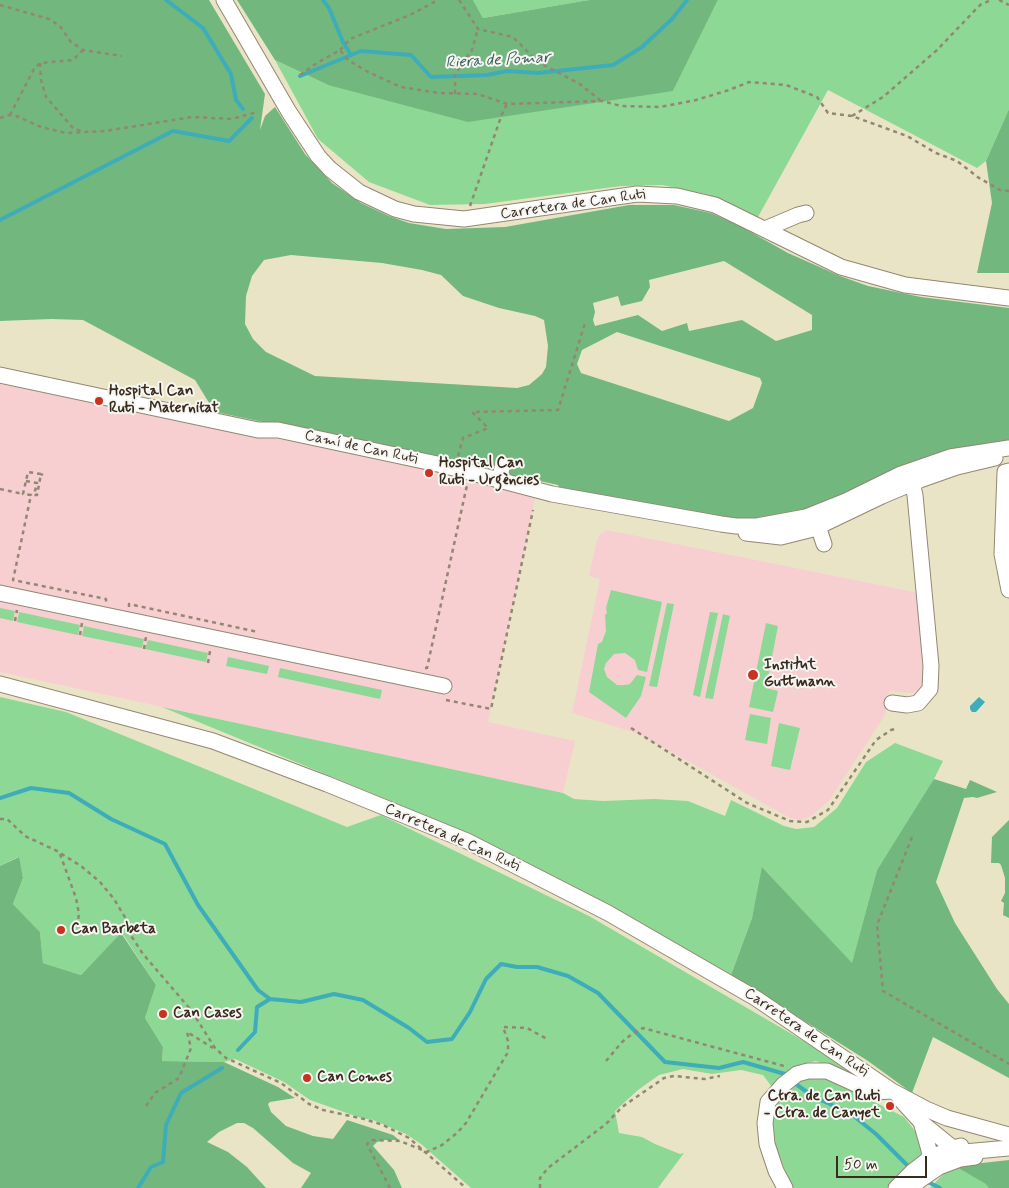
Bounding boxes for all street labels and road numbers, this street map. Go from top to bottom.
street label: Carretera de Can Ruti [499,186,647,224]
street label: Camí de Can Ruti [303,427,419,469]
street label: Carretera de Can Ruti [382,800,522,876]
street label: Carretera de Can Ruti [740,985,872,1081]

